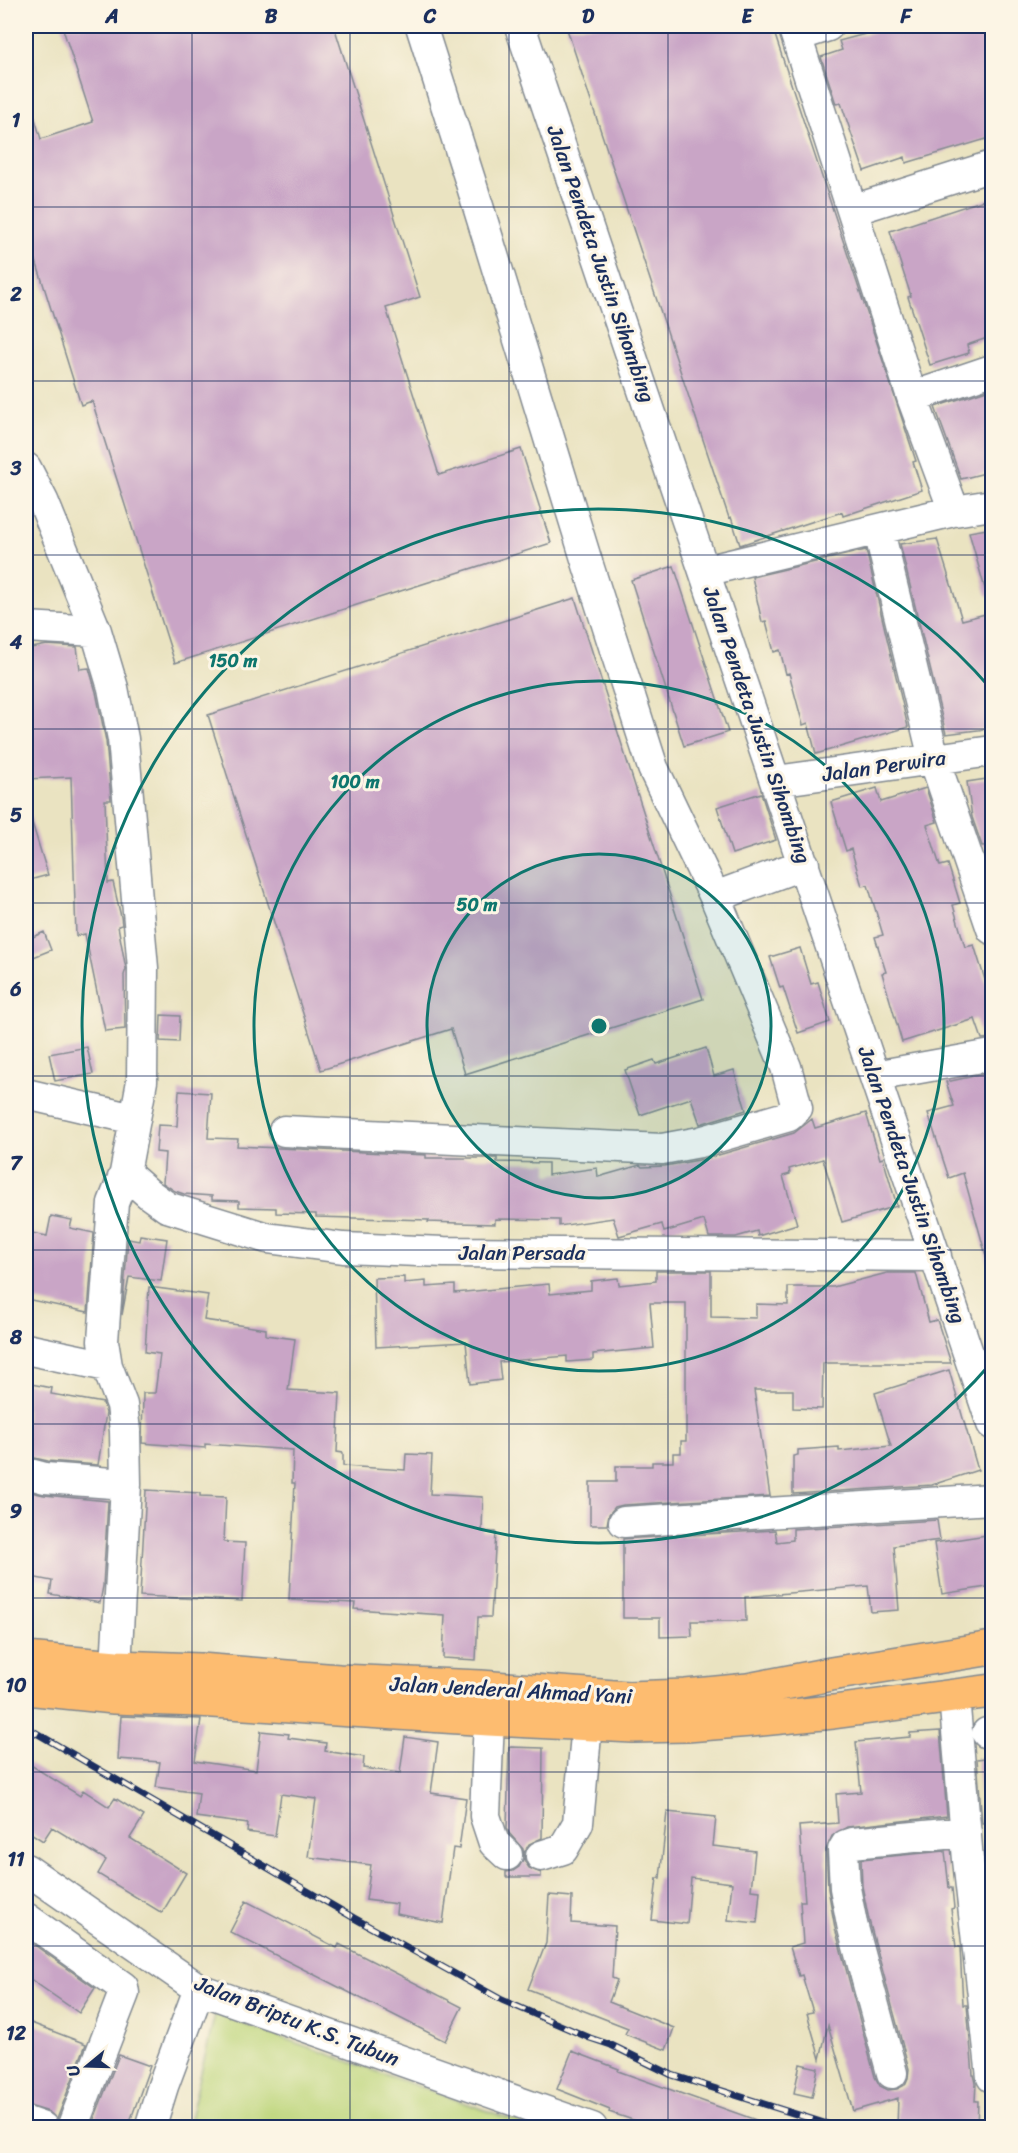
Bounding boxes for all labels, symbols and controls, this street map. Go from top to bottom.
text: A [104,0,119,34]
text: B [265,0,278,34]
text: C [423,0,437,34]
text: D [582,0,595,34]
text: E [741,0,754,34]
text: F [900,0,913,34]
text: 1 [12,103,21,138]
street label: Jalan Pendeta Justin Sihombing [535,119,667,408]
text: 2 [9,277,22,312]
text: 3 [10,451,22,486]
street label: Jalan Pendeta Justin Sihombing [691,580,823,869]
text: 4 [9,625,23,660]
text: 150 m [209,645,257,677]
street label: Jalan Perwira [819,738,949,794]
text: 100 m [331,766,380,798]
text: 5 [10,798,22,833]
text: 50 m [457,889,498,921]
text: 6 [9,972,22,1007]
centre of rings [589,1016,609,1036]
street label: Jalan Pendeta Justin Sihombing [846,1040,978,1329]
text: 7 [10,1146,23,1181]
street label: Jalan Persada [458,1234,586,1272]
text: 8 [9,1320,23,1355]
text: 9 [10,1494,22,1529]
street label: Jalan Jenderal Ahmad Yani [388,1665,634,1715]
text: 10 [5,1668,27,1703]
text: 11 [7,1842,25,1877]
street label: Jalan Briptu K.S. Tubun [188,1964,405,2078]
text: 12 [6,2016,27,2051]
north arrow [57,2036,117,2096]
text: U [57,2060,89,2080]

